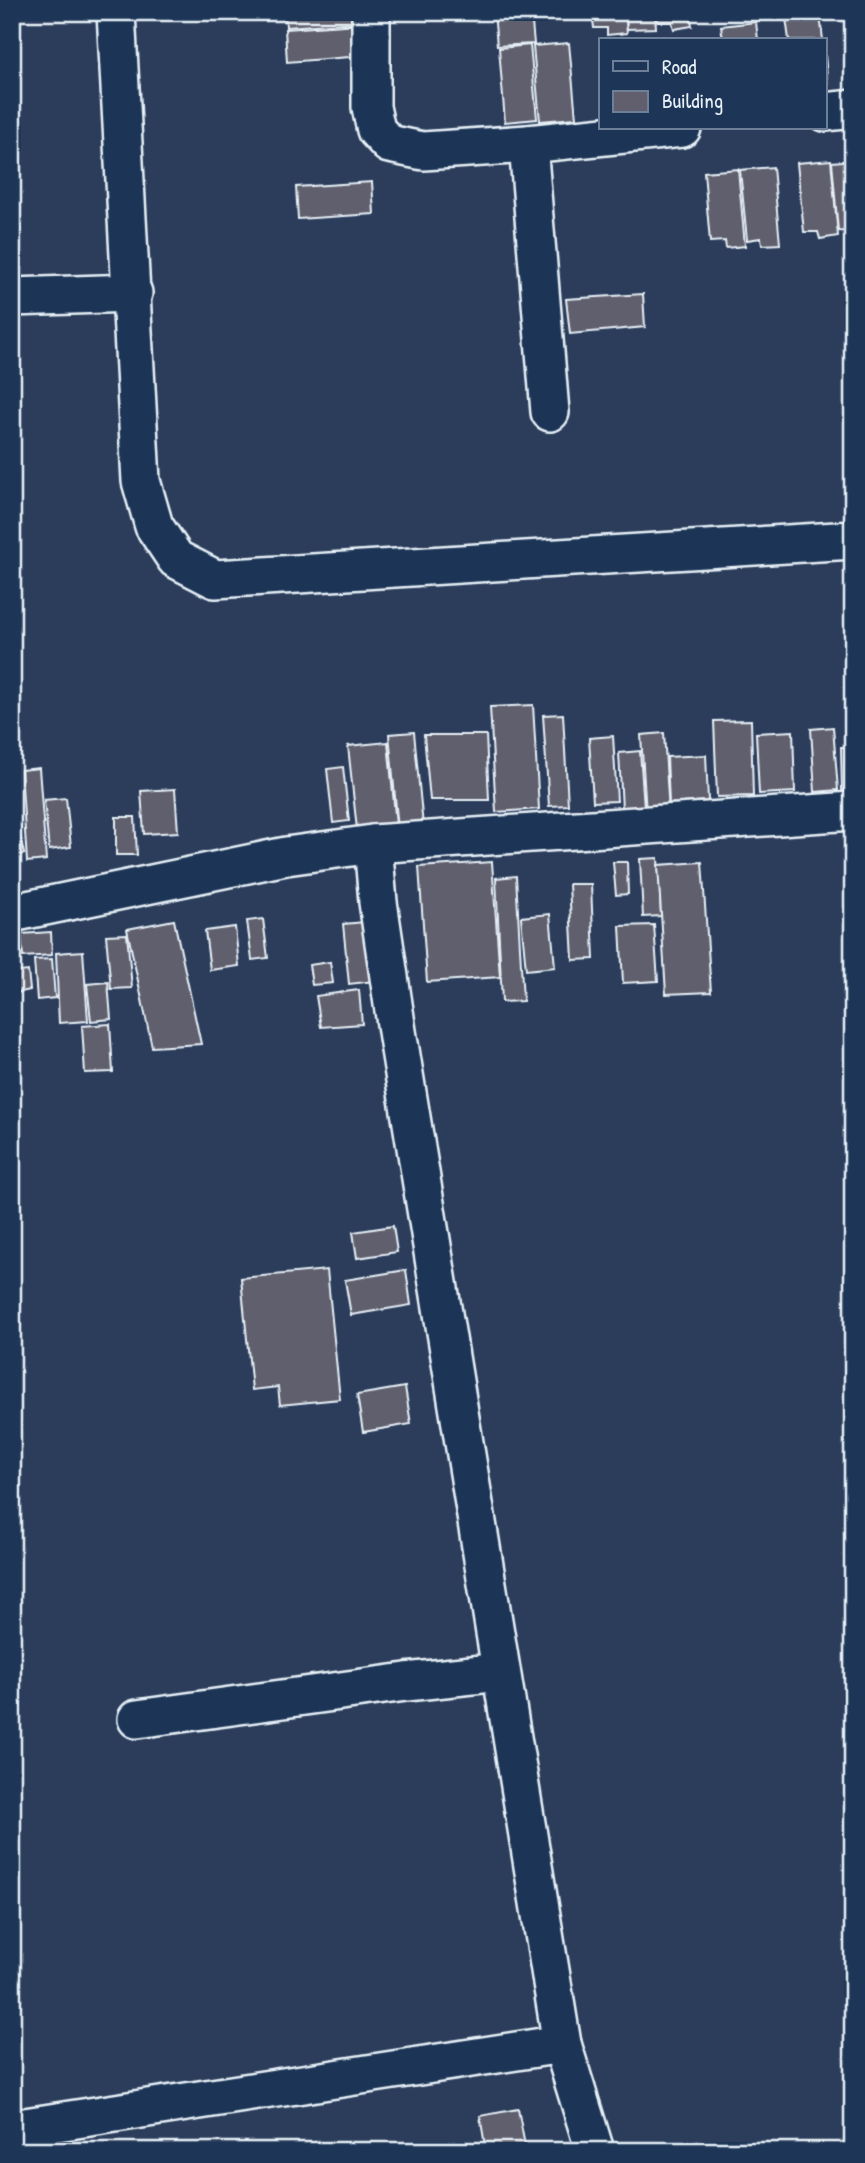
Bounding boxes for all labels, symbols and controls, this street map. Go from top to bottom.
legend [599,38,826,130]
text: Road [662,52,696,81]
text: Building [662,86,723,115]

